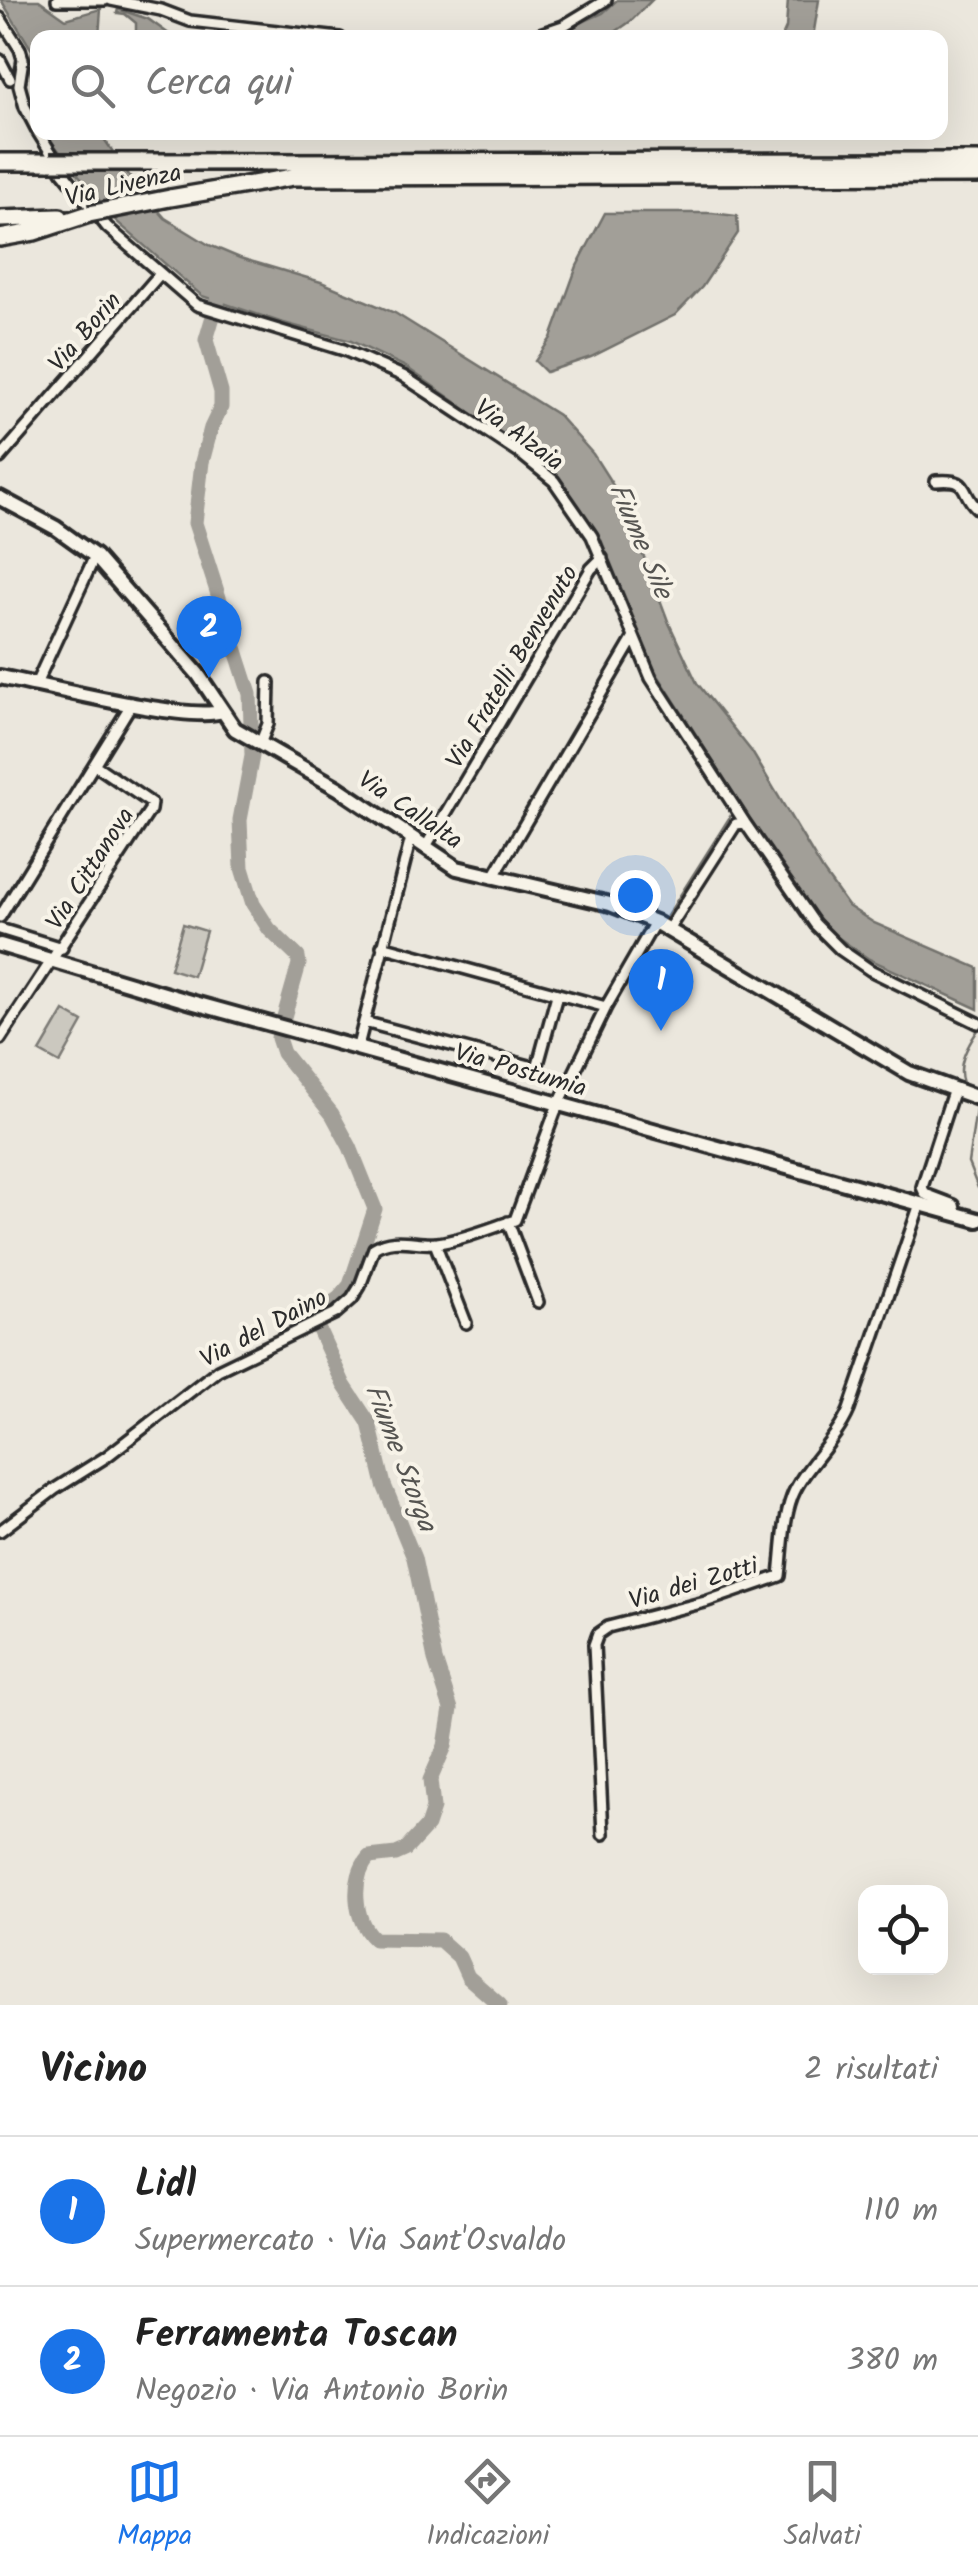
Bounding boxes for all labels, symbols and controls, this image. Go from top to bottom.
search box [30,30,948,140]
text: Cerca qui [145,55,293,115]
icon: search [65,58,120,113]
street label: Via Livenza [61,153,186,219]
street label: Via Borin [39,283,132,382]
street label: Via Alzaia [466,389,572,482]
water label: Fiume Sile [595,476,685,608]
street label: Via Fratelli Benvenuto [436,557,590,777]
pin: 2 [176,596,242,678]
street label: Via Callalta [349,761,470,861]
street label: Via Cittanova [36,800,146,939]
your location [610,870,661,921]
pin: 1 [628,948,694,1031]
street label: Via Postumia [450,1033,591,1109]
street label: Via del Daino [193,1278,335,1379]
water label: Fiume Storga [351,1377,449,1540]
street label: Via dei Zotti [624,1546,764,1621]
map controls [858,1885,948,1975]
button: locate [858,1885,948,1975]
text: Vicino [40,2037,147,2104]
text: 2 risultati [804,2045,938,2096]
text: Lidl [135,2156,196,2216]
text: 1 [68,2186,77,2237]
text: 110 m [864,2186,938,2237]
text: Supermercato · Via Sant'Osvaldo [135,2216,566,2267]
text: Ferramenta Toscan [135,2306,458,2366]
text: 2 [63,2336,82,2387]
text: 380 m [846,2336,938,2387]
text: Negozio · Via Antonio Borin [135,2366,508,2417]
tab: Mappa [117,2454,192,2559]
tab: Indicazioni [426,2454,549,2559]
tab: Salvati [784,2454,861,2559]

